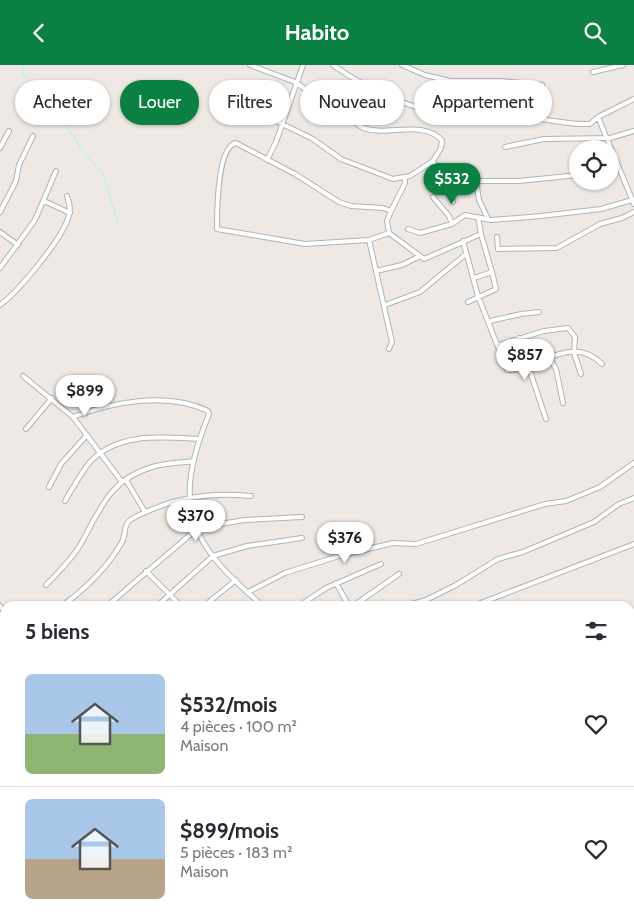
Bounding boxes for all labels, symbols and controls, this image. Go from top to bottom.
icon: back [25,19,53,47]
text: Habito [285,19,349,46]
icon: search [581,19,609,47]
chip: Acheter [15,80,110,125]
chip: Louer [120,80,199,125]
chip: Filtres [209,80,290,125]
chip: Nouveau [300,80,404,125]
chip: Appartement [414,80,552,125]
map controls [569,140,619,190]
button: locate [569,140,619,190]
pin: $532 [422,163,482,205]
text: $532 [435,169,469,188]
pin: $857 [495,339,555,381]
text: $857 [507,345,543,364]
pin: $899 [55,375,115,417]
text: $899 [67,381,103,400]
pin: $370 [166,499,226,542]
text: $370 [177,506,215,525]
pin: $376 [315,521,375,564]
text: $376 [328,528,362,547]
icon: filters [582,617,610,645]
text: 5 biens [25,619,89,644]
text: $532/mois [180,692,277,717]
icon: home [65,694,125,754]
icon: heart [582,710,610,738]
text: 4 pièces · 100 m² [180,717,297,736]
text: Maison [180,736,228,755]
text: $899/mois [180,818,279,843]
icon: home [65,819,125,879]
icon: heart [582,835,610,863]
text: 5 pièces · 183 m² [180,843,292,862]
text: Maison [180,862,228,881]

